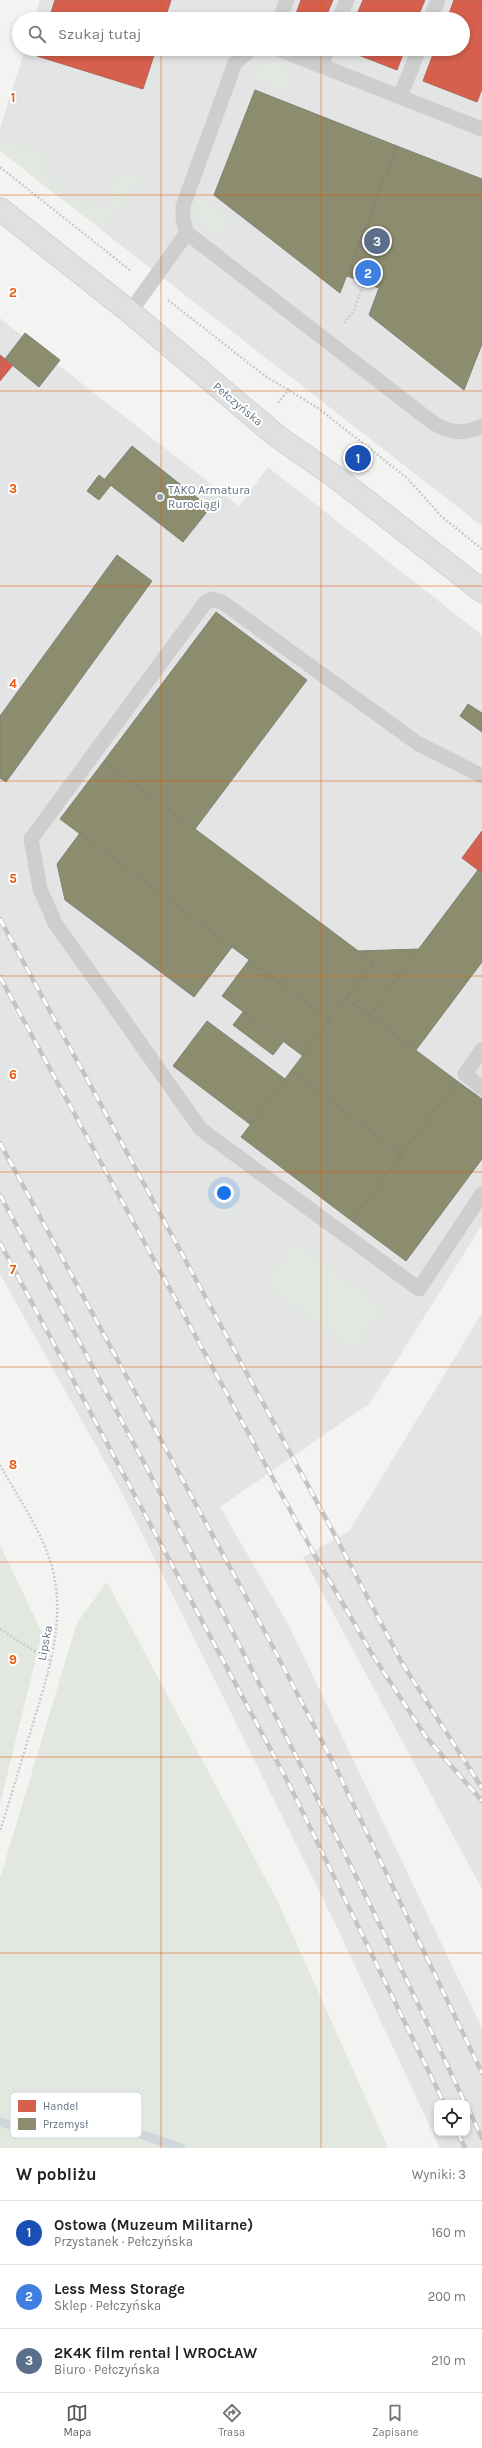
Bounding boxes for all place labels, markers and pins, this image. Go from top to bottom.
pin: 3 [364,226,390,256]
pin: 2 [355,258,381,288]
pin: 1 [345,443,371,473]
place label: TAKO Armatura Rurociągi [168,483,250,511]
marker: TAKO Armatura Rurociągi [155,492,165,502]

